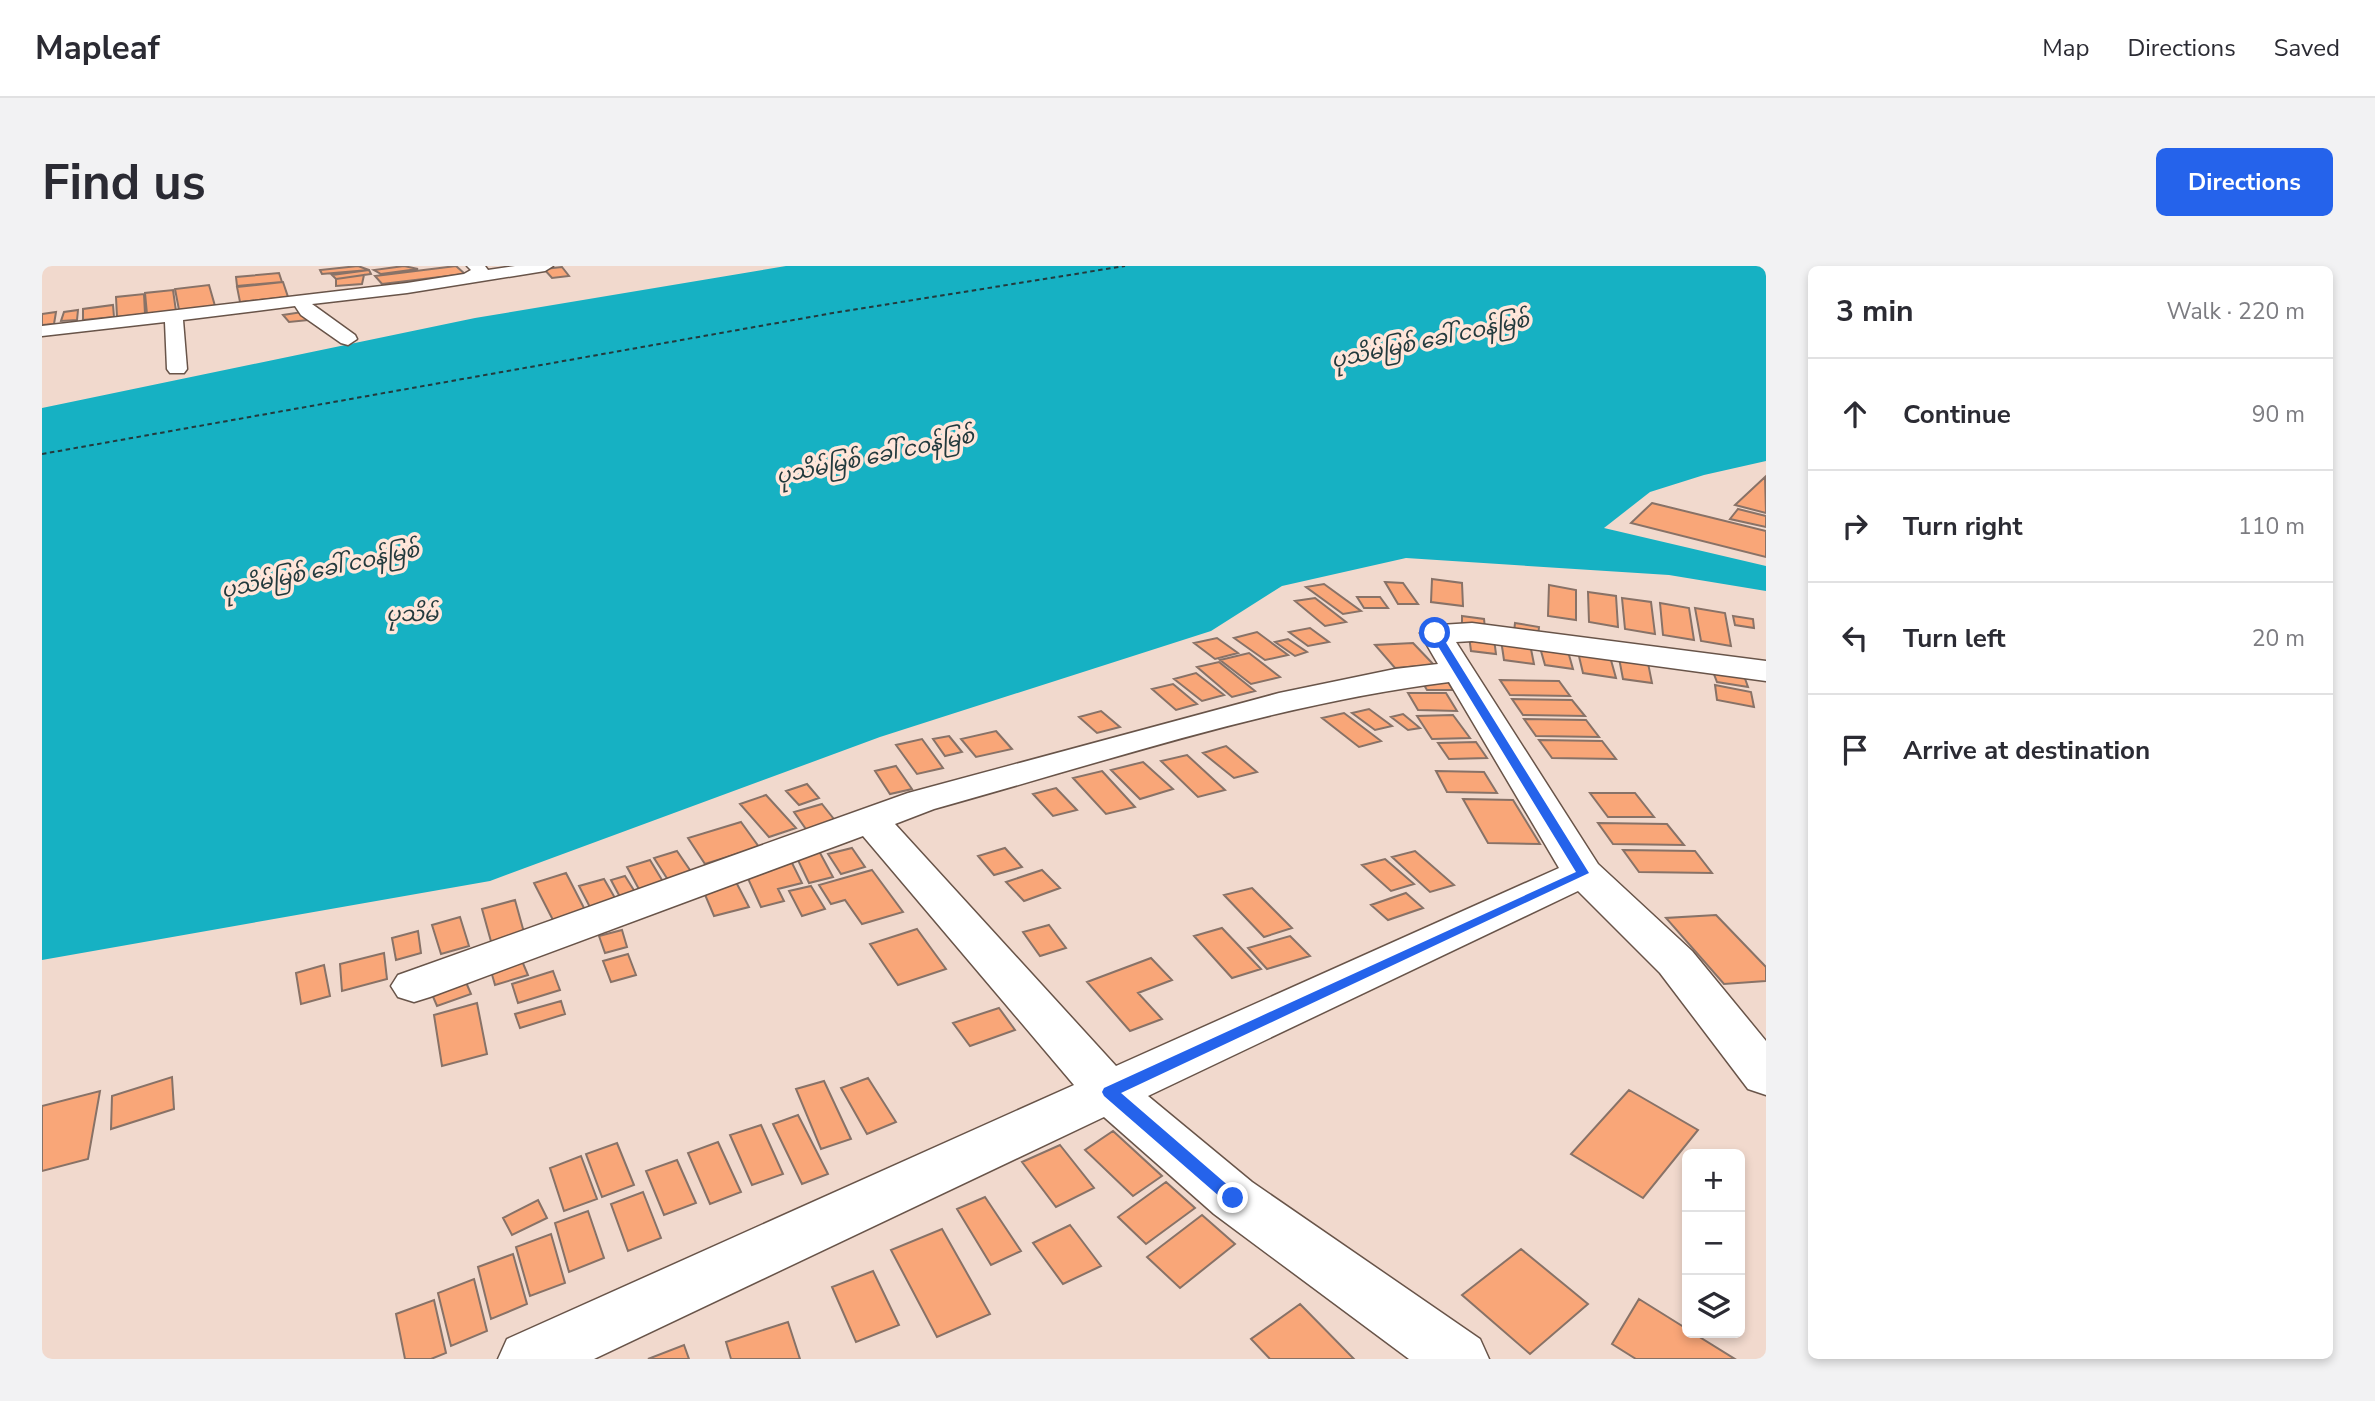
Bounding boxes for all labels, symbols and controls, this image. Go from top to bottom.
text: Mapleaf [35,26,160,71]
text: Map [2042,32,2089,64]
text: Directions [2127,32,2236,64]
text: Saved [2274,32,2340,64]
button: Directions [2156,148,2333,216]
text: Find us [42,149,206,216]
text: 3 min [1836,291,1914,332]
text: Walk · 220 m [2166,296,2305,327]
water label: ပုသိမ်မြစ် ခေါ် ငဝန်မြစ် [1328,304,1534,378]
icon: ahead [1836,395,1874,433]
text: Continue [1903,397,2011,432]
text: 90 m [2252,399,2305,430]
water label: ပုသိမ်မြစ် ခေါ် ငဝန်မြစ် [773,420,979,494]
icon: right [1836,507,1874,545]
text: Turn right [1903,509,2022,544]
text: 110 m [2238,511,2305,542]
water label: ပုသိမ်မြစ် ခေါ် ငဝန်မြစ် [218,534,424,608]
water label: ပုသိမ် [386,599,439,631]
route start [1419,617,1450,648]
icon: left [1836,619,1874,657]
text: Turn left [1903,621,2006,656]
text: 20 m [2252,623,2305,654]
icon: arrive [1836,731,1874,769]
text: Arrive at destination [1903,733,2150,768]
map controls [1682,1149,1745,1338]
button: + [1682,1149,1745,1212]
route end [1217,1182,1248,1213]
button: − [1682,1212,1745,1275]
button: layers [1682,1275,1745,1338]

